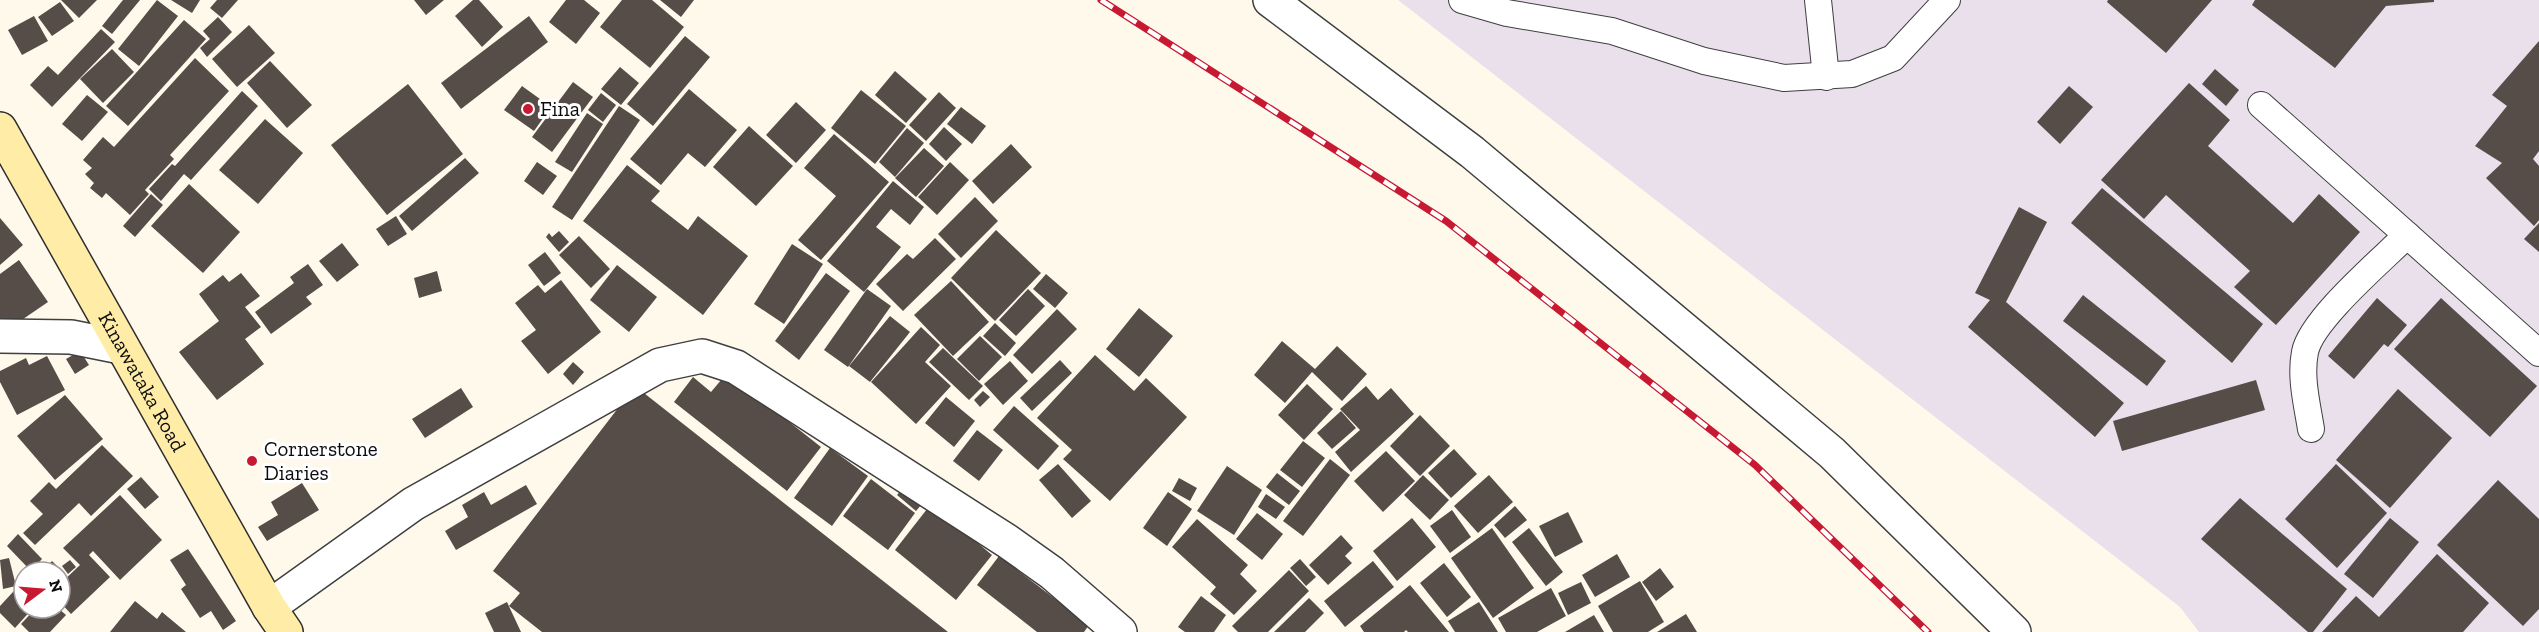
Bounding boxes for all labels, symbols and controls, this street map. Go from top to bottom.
place label: Fina [540,96,580,121]
marker: Fina [521,102,535,116]
street label: Kinawataka Road [93,307,192,456]
place label: Cornerstone Diaries [264,436,378,485]
marker: Cornerstone Diaries [245,454,259,468]
north arrow [12,560,72,620]
text: N [45,578,67,594]

